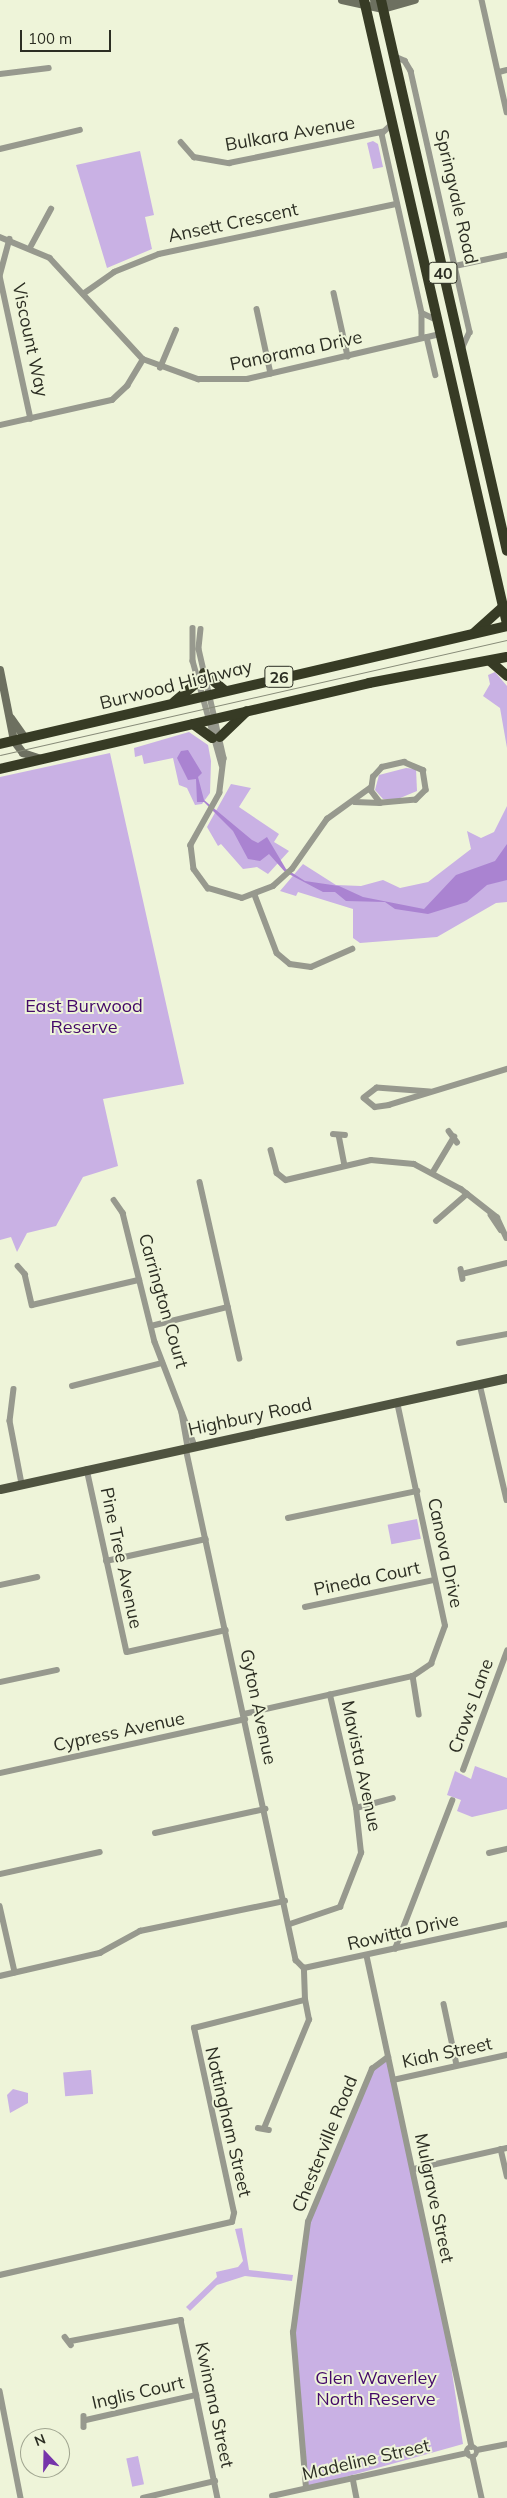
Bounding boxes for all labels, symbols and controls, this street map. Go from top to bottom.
scale bar [22,20,114,52]
text: 100 m [28,29,72,48]
street label: Bulkara Avenue [223,112,357,156]
street label: Springvale Road [430,128,482,266]
street label: Ansett Crescent [166,199,300,247]
road number: 40 [428,260,458,286]
street label: Viscount Way [7,281,53,399]
street label: Panorama Drive [228,326,364,376]
street label: Burwood Highway [98,656,254,714]
road number: 26 [264,664,294,690]
park label: East Burwood Reserve [25,996,143,1038]
street label: Carrington Court [133,1231,193,1371]
street label: Highbury Road [186,1393,314,1441]
street label: Pine Tree Avenue [95,1485,147,1631]
street label: Canova Drive [423,1496,467,1610]
street label: Pineda Court [312,1557,422,1601]
street label: Gyton Avenue [235,1647,281,1767]
street label: Crows Lane [444,1656,498,1756]
street label: Mavista Avenue [337,1699,385,1833]
street label: Cypress Avenue [51,1708,187,1756]
street label: Rowitta Drive [345,1909,461,1955]
street label: Kiah Street [400,2033,494,2073]
street label: Nottingham Street [200,2045,256,2199]
street label: Chesterville Road [288,2072,362,2216]
street label: Mulgrave Street [410,2131,458,2265]
street label: Kwinana Street [190,2340,238,2470]
park label: Glen Waverley North Reserve [315,2368,437,2410]
street label: Inglis Court [90,2372,186,2414]
north arrow [20,2428,70,2478]
text: N [32,2430,48,2450]
street label: Madeline Street [300,2435,432,2485]

